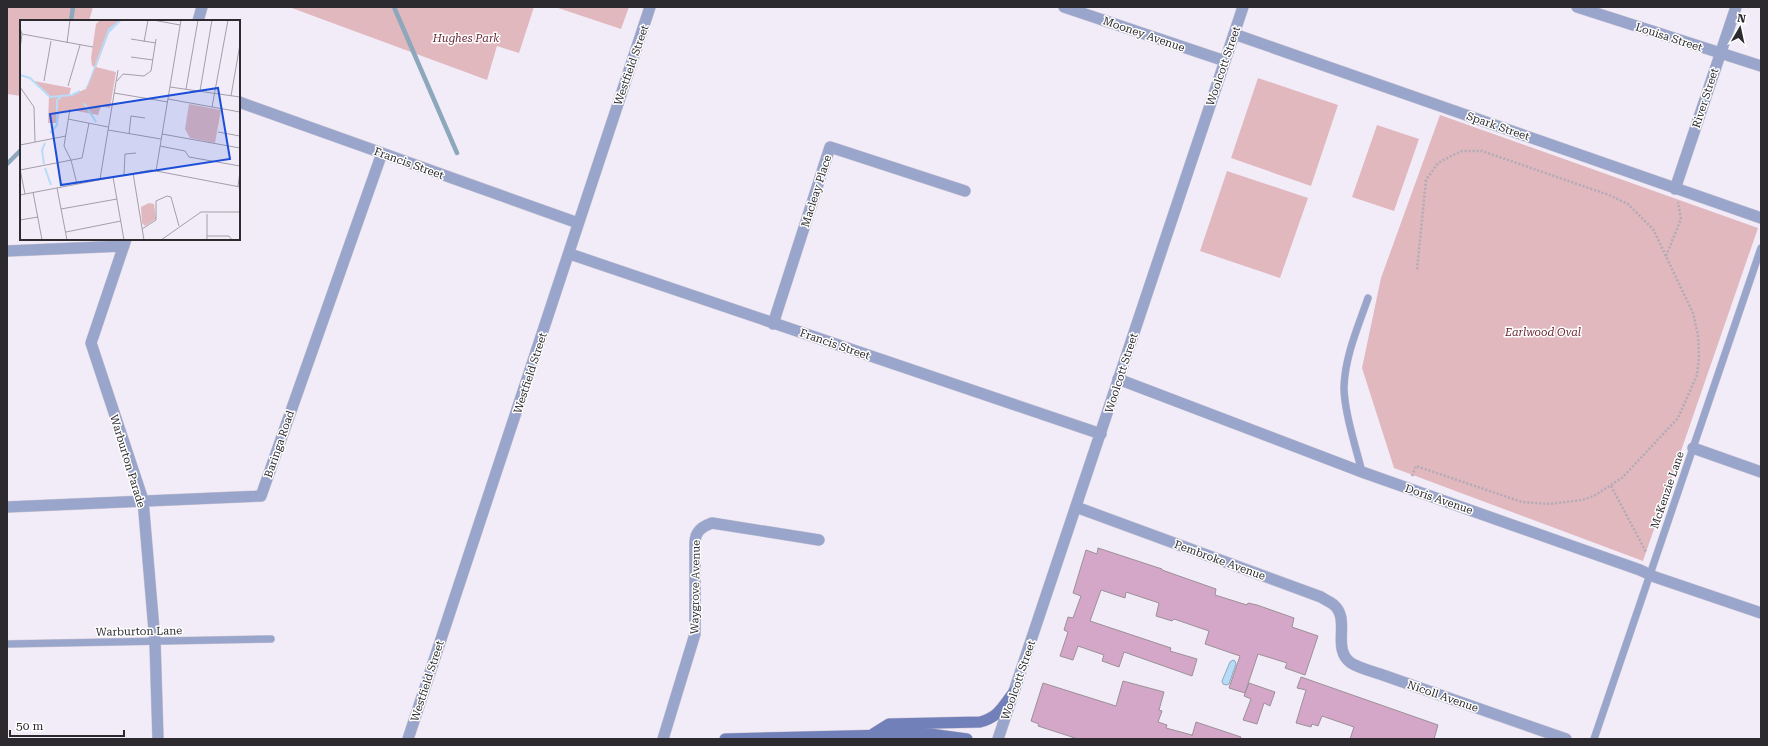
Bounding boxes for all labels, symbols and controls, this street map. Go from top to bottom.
north arrow [1720,8,1760,48]
text: N [1736,12,1747,26]
street label: Mooney Avenue [1101,14,1186,55]
inset map [20,20,240,240]
street label: Louisa Street [1634,21,1704,54]
street label: Westfield Street [612,23,651,107]
street label: Woolcott Street [1204,25,1243,108]
park label: Hughes Park [432,32,499,45]
street label: River Street [1690,67,1721,130]
street label: Spark Street [1465,110,1531,143]
street label: Francis Street [372,145,445,182]
street label: Macleay Place [799,153,834,229]
street label: Francis Street [798,326,872,363]
park label: Earlwood Oval [1504,326,1581,339]
street label: Westfield Street [511,331,550,415]
street label: Woolcott Street [1102,332,1141,415]
street label: Baringa Road [262,409,297,479]
street label: Warburton Parade [107,413,148,509]
street label: McKenzie Lane [1648,450,1687,531]
street label: Doris Avenue [1403,482,1474,517]
street label: Pembroke Avenue [1173,538,1267,583]
street label: Waygrove Avenue [688,540,703,634]
street label: Warburton Lane [96,624,182,639]
street label: Westfield Street [408,639,447,723]
street label: Woolcott Street [999,639,1038,722]
street label: Nicoll Avenue [1406,678,1480,715]
scale bar [10,712,124,738]
text: 50 m [16,719,43,733]

